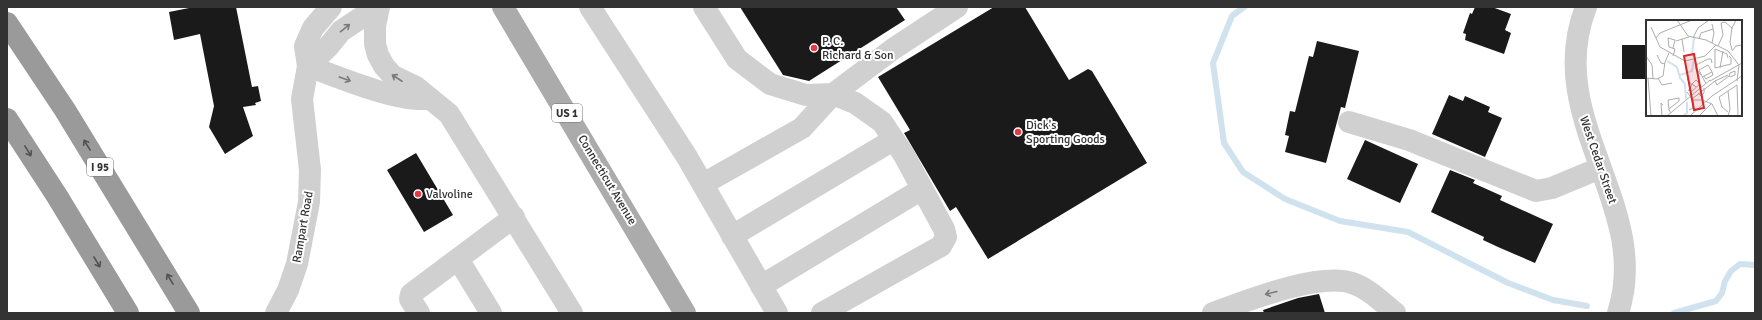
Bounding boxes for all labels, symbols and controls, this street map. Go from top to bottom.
inset map [1646,20,1742,116]
one-way arrow [340,24,351,33]
place label: P. C. Richard & Son [822,34,894,63]
marker: P. C. Richard & Son [809,43,819,53]
one-way arrow [392,74,403,82]
one-way arrow [338,76,350,84]
road number: US 1 [552,104,582,122]
street label: West Cedar Street [1576,114,1620,206]
place label: Dick's Sporting Goods [1026,118,1105,147]
marker: Dick's Sporting Goods [1013,127,1023,137]
street label: Connecticut Avenue [574,132,640,228]
one-way arrow [82,139,90,151]
one-way arrow [25,145,33,157]
road number: I 95 [87,158,113,176]
place label: Valvoline [426,187,473,202]
marker: Valvoline [413,189,423,199]
street label: Rampart Road [289,190,317,264]
one-way arrow [94,256,102,268]
one-way arrow [165,273,173,285]
one-way arrow [1265,290,1278,297]

